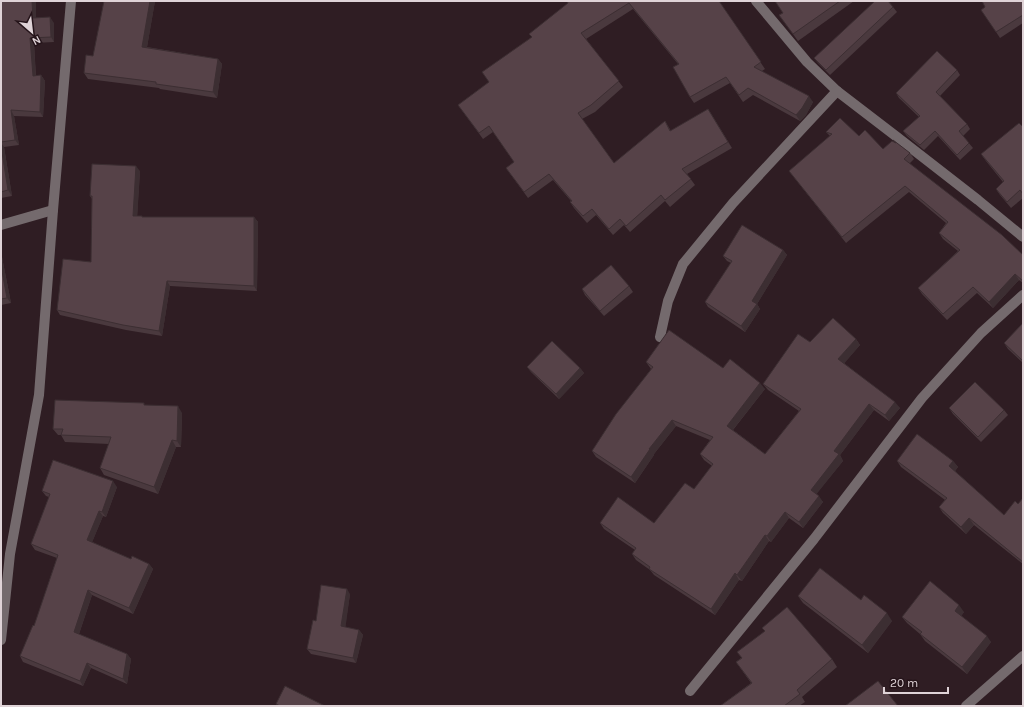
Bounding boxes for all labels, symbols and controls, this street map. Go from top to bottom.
north arrow [12,12,52,52]
text: N [30,33,43,48]
scale bar [884,669,948,695]
text: 20 m [890,676,918,690]

